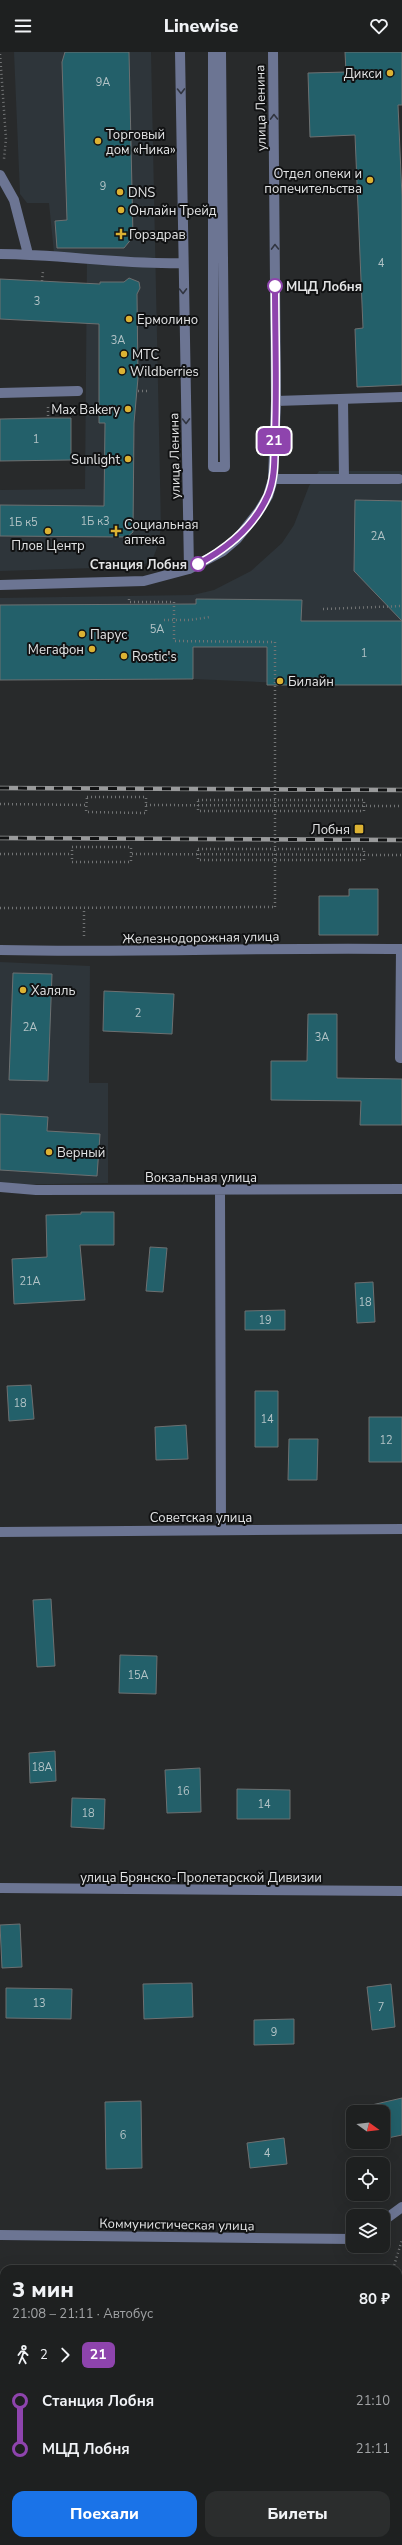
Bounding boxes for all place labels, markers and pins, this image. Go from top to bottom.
place label: Дикси [344,65,382,83]
marker: Дикси [385,68,395,78]
place label: Торговый дом «Ника» [106,126,176,159]
marker: Торговый дом «Ника» [93,136,103,146]
place label: Отдел опеки и попечительства [264,165,362,198]
marker: Отдел опеки и попечительства [365,175,375,185]
place label: DNS [128,184,155,202]
marker: DNS [115,187,125,197]
place label: Онлайн Трейд [129,202,217,220]
marker: Онлайн Трейд [116,205,126,215]
place label: Горздрав [129,226,186,244]
marker: Горздрав [116,229,126,239]
marker: МЦД Лобня [267,278,283,294]
place label: МЦД Лобня [286,278,362,296]
place label: Ермолино [137,311,198,329]
marker: Ермолино [124,314,134,324]
place label: МТС [132,346,159,364]
marker: МТС [119,349,129,359]
place label: Wildberries [130,363,199,381]
marker: Wildberries [117,366,127,376]
place label: Max Bakery [51,401,120,419]
marker: Max Bakery [123,404,133,414]
place label: Sunlight [71,451,120,469]
marker: Sunlight [123,454,133,464]
place label: Социальная аптека [124,516,198,549]
marker: Плов Центр [43,526,53,536]
marker: Социальная аптека [111,526,121,536]
place label: Плов Центр [11,537,85,555]
place label: Станция Лобня [90,556,187,574]
marker: Станция Лобня [190,556,206,572]
place label: Парус [90,626,127,644]
marker: Парус [77,629,87,639]
place label: Мегафон [28,641,84,659]
marker: Мегафон [87,644,97,654]
place label: Rostic's [132,648,177,666]
marker: Rostic's [119,651,129,661]
place label: Билайн [288,673,334,691]
marker: Билайн [275,676,285,686]
place label: Лобня [311,821,350,839]
marker: Лобня [353,823,365,835]
place label: Халяль [31,982,75,1000]
marker: Халяль [18,985,28,995]
place label: Верный [57,1144,105,1162]
marker: Верный [44,1147,54,1157]

